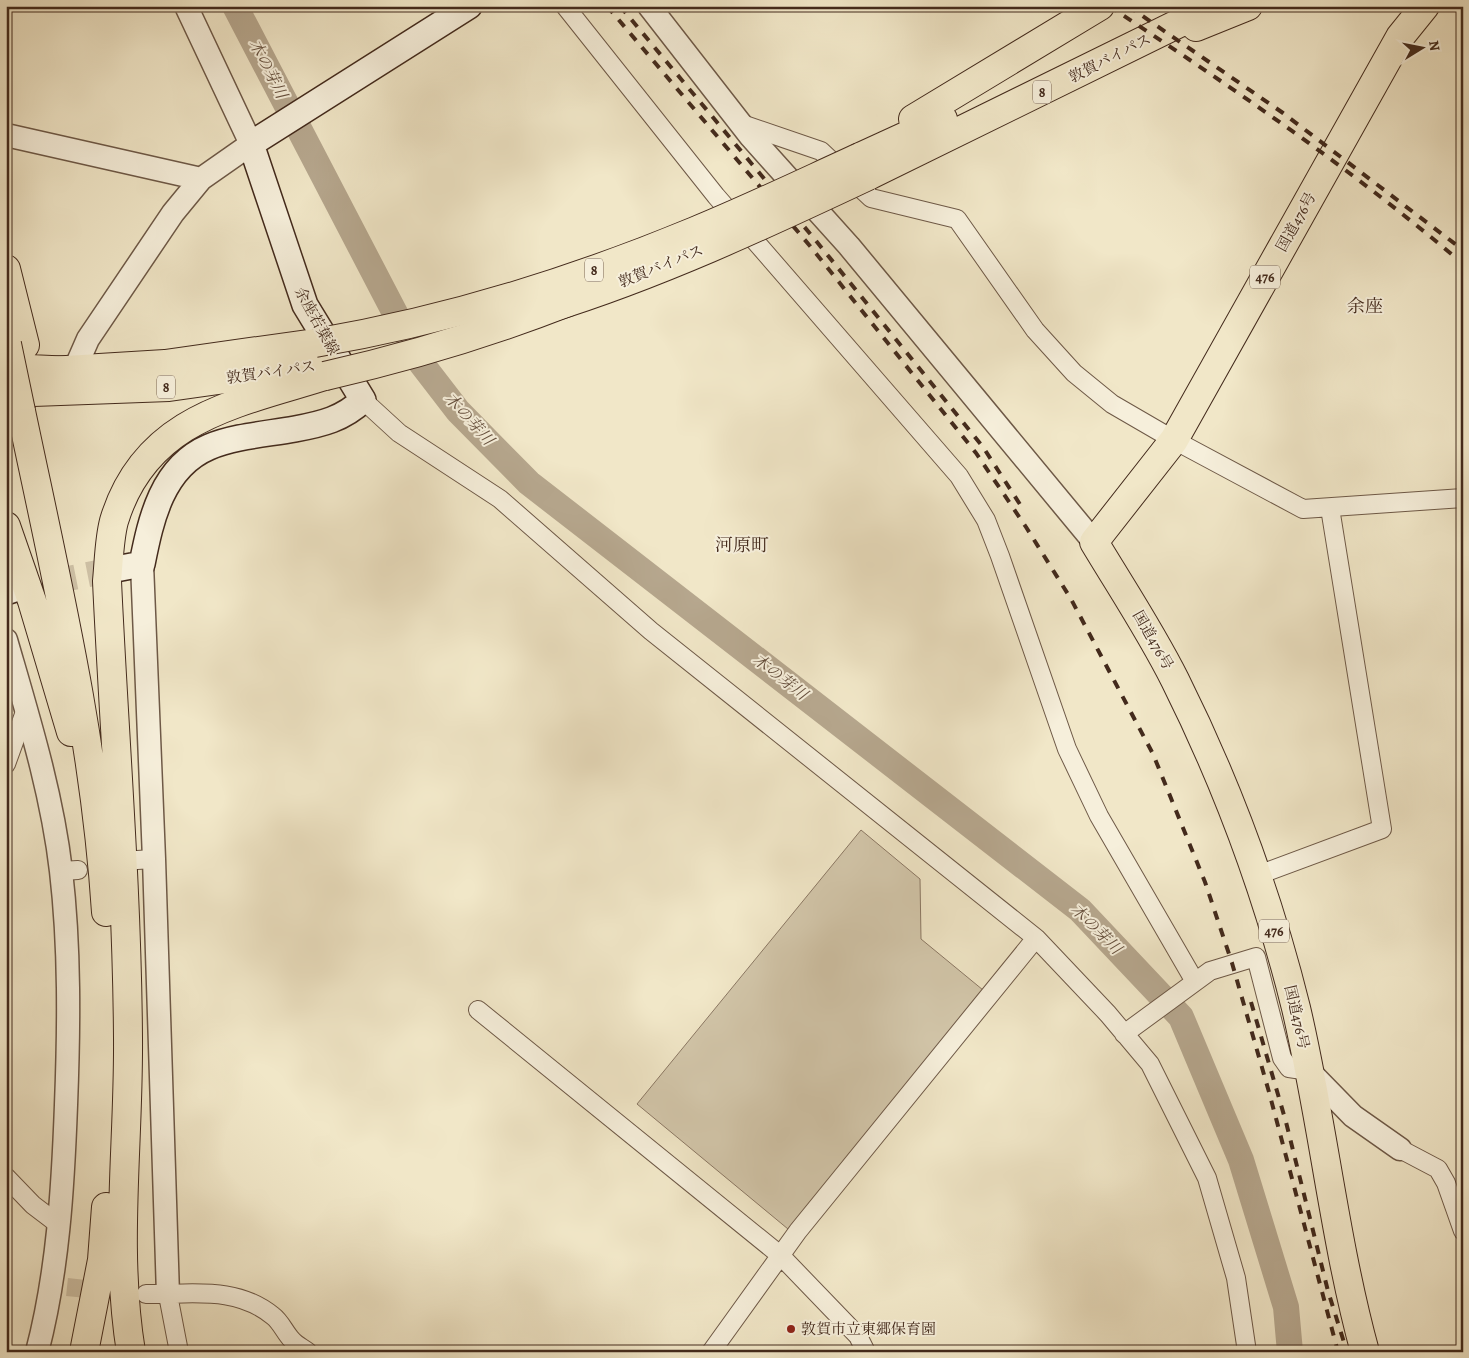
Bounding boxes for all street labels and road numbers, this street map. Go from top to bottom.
street label: 敦賀バイパス [1065,29,1155,87]
road number: 8 [1033,80,1051,104]
street label: 国道476号 [1271,189,1321,255]
street label: 敦賀バイパス [616,240,706,292]
road number: 8 [585,258,603,282]
road number: 476 [1250,266,1280,288]
street label: 余座若葉線 [290,283,344,359]
street label: 敦賀バイパス [225,356,317,388]
road number: 8 [157,376,175,398]
street label: 国道476号 [1128,607,1178,673]
road number: 476 [1259,919,1289,942]
street label: 国道476号 [1280,983,1314,1051]

